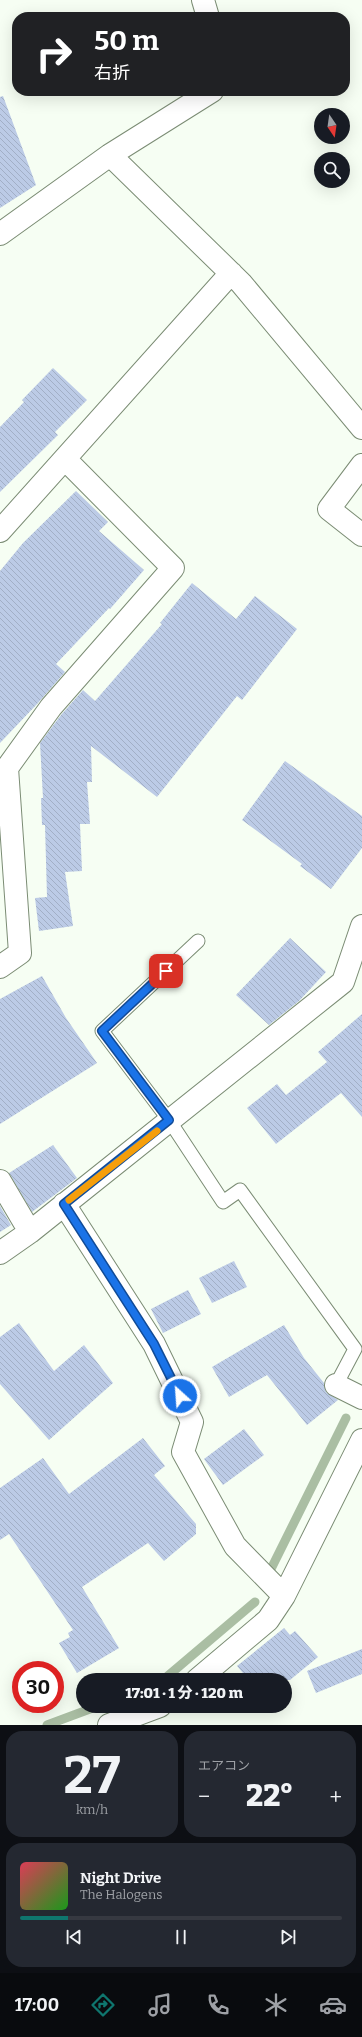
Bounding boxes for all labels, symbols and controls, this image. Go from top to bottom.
text: 50 m [94,24,159,57]
icon: right [28,28,80,80]
text: 右折 [94,62,130,84]
north arrow [314,108,350,144]
map controls [314,108,350,188]
button: search [314,152,350,188]
pin [149,954,183,988]
icon: arrive [155,960,177,982]
position arrow [159,1375,201,1417]
speed limit sign: 30 [12,1661,64,1713]
text: 17:01 · 1 分 · 120 m [125,1684,243,1702]
text: 27 [64,1744,121,1807]
text: エアコン [198,1758,250,1773]
text: 22° [246,1778,294,1814]
text: − [198,1783,210,1810]
text: + [329,1783,342,1810]
text: km/h [76,1802,108,1817]
text: Night Drive [80,1869,161,1887]
text: The Halogens [80,1887,162,1902]
icon: previous [63,1926,85,1948]
icon: pause [170,1926,192,1948]
icon: next [277,1926,299,1948]
icon: directions [89,1991,117,2019]
icon: music [146,1991,174,2019]
icon: phone [204,1991,232,2019]
icon: climate [262,1991,290,2019]
icon: car [319,1991,347,2019]
text: 17:00 [15,1994,59,2016]

